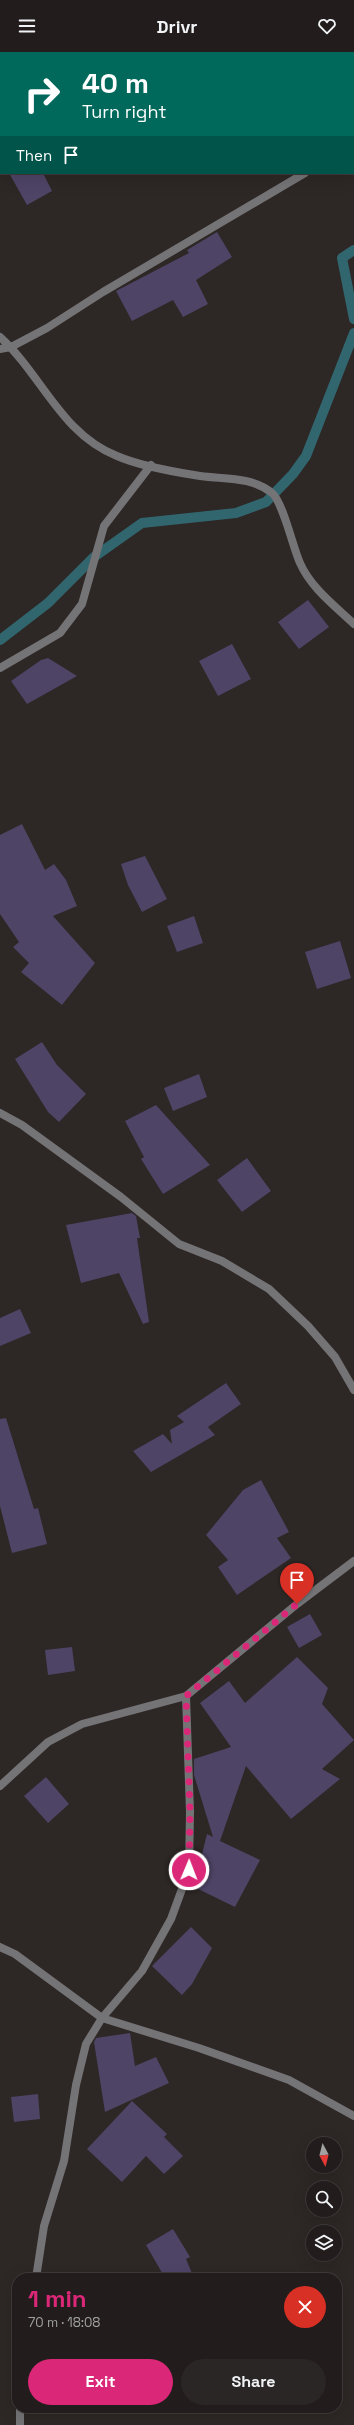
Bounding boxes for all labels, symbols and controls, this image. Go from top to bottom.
icon: menu [16,15,38,37]
text: Drivr [157,15,197,38]
icon: heart [316,15,338,37]
text: 40 m [82,65,149,101]
icon: right [16,68,68,120]
text: Turn right [82,100,166,123]
icon: arrive [60,144,82,166]
text: Then [16,146,52,165]
pin [280,1563,314,1604]
icon: arrive [286,1569,308,1591]
position arrow [168,1849,210,1891]
north arrow [306,2137,342,2173]
map controls [306,2137,342,2261]
button: search [306,2181,342,2217]
button: layers [306,2225,342,2261]
text: 1 min [28,2283,87,2314]
button: close [284,2286,326,2328]
text: 70 m · 18:08 [28,2314,100,2331]
button: Exit [28,2359,173,2405]
button: Share [181,2359,326,2405]

